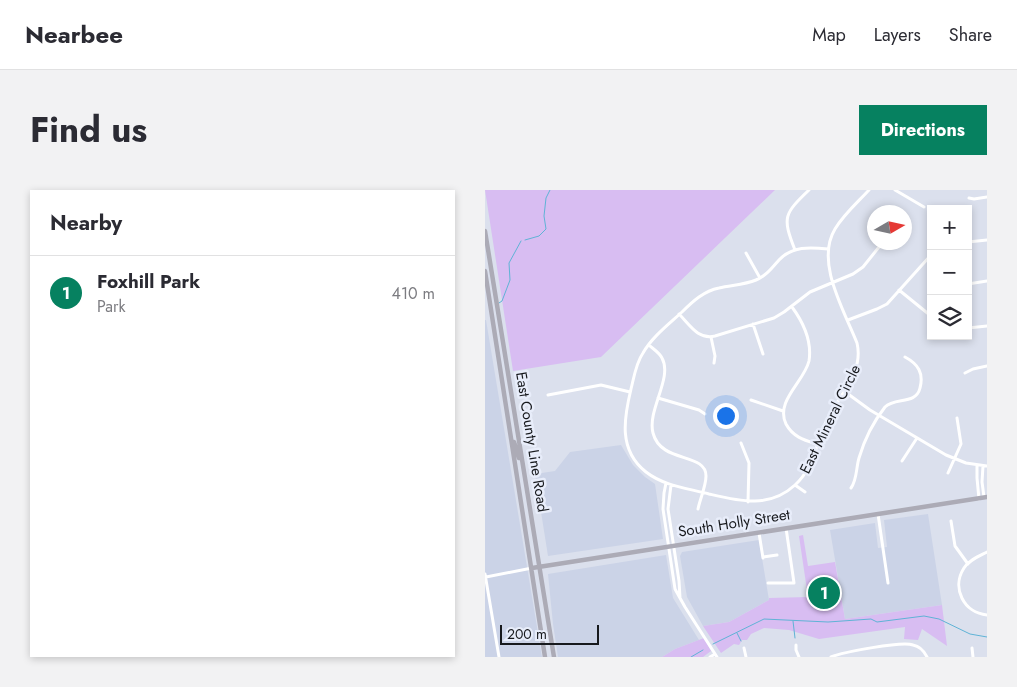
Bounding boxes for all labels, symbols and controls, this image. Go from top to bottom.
text: Nearbee [25,17,123,52]
text: Map [812,22,846,48]
text: Layers [874,22,921,48]
text: Share [949,22,992,48]
text: Find us [30,105,147,155]
button: Directions [859,105,987,155]
north arrow [867,205,912,250]
map controls [927,205,972,340]
button: + [927,205,972,250]
text: Nearby [50,208,122,238]
button: − [927,250,972,295]
text: Foxhill Park [97,268,200,295]
text: 1 [62,282,70,305]
text: 410 m [392,282,435,305]
text: Park [97,295,126,318]
button: layers [927,295,972,340]
street label: East Mineral Circle [794,360,866,477]
street label: East County Line Road [510,370,554,514]
your location [713,403,739,429]
street label: South Holly Street [676,503,792,543]
pin: 1 [808,574,840,612]
scale bar [500,622,599,645]
text: 200 m [507,624,547,644]

